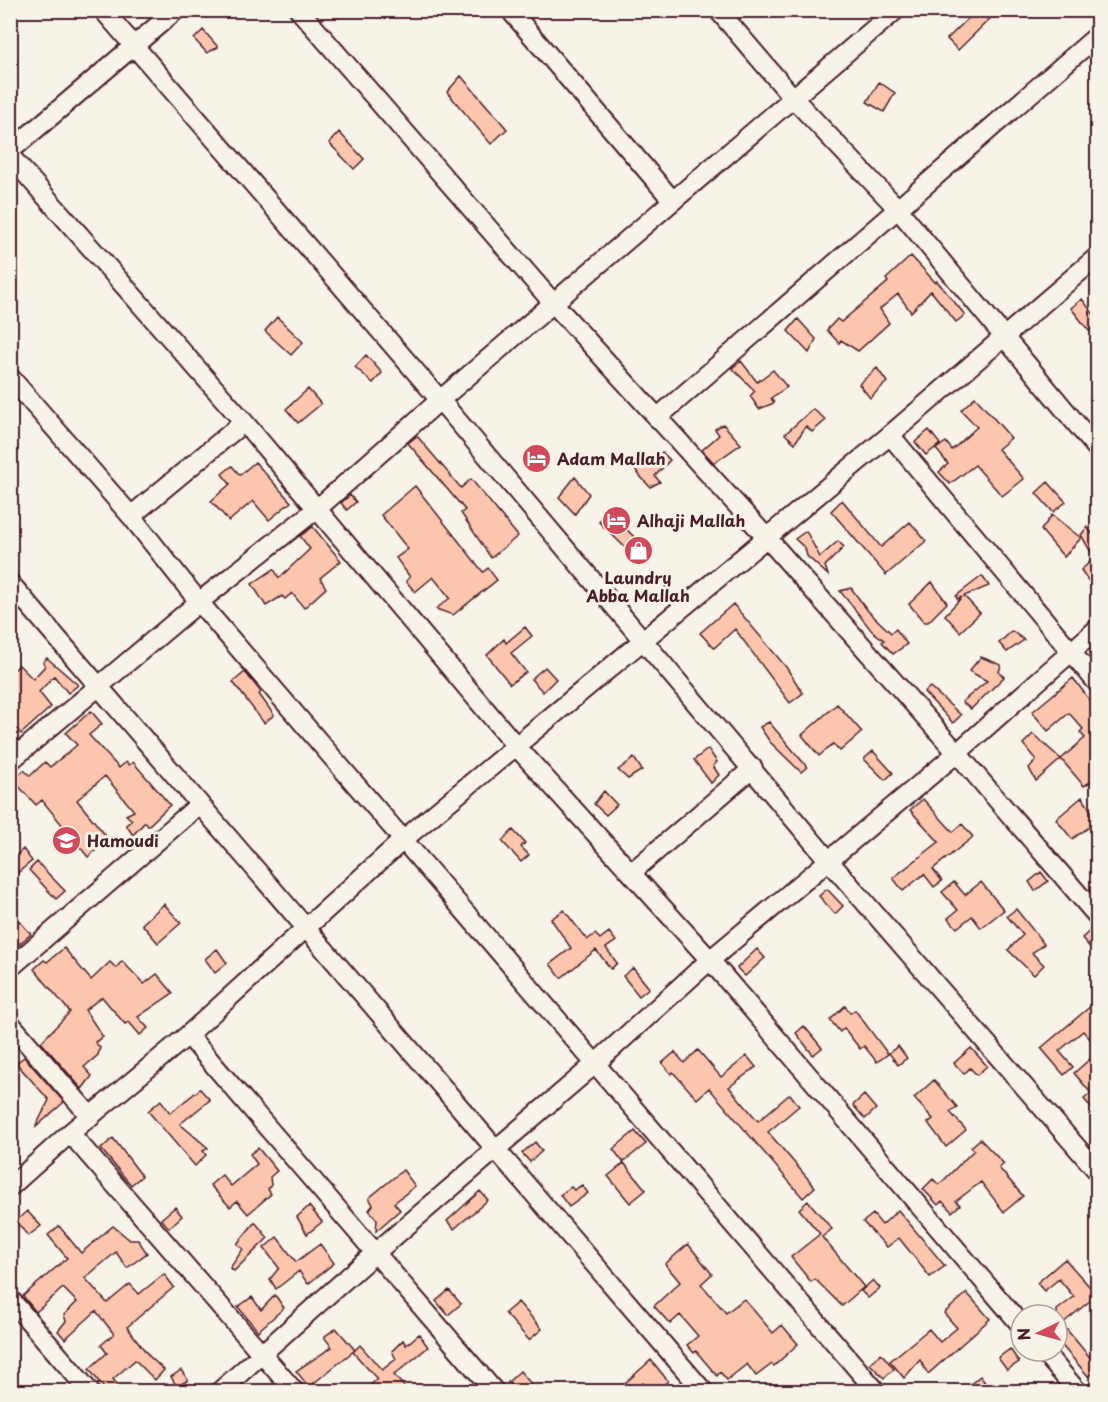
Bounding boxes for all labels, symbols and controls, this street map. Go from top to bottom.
hotel icon: Adam Mallah [520,443,552,475]
place label: Adam Mallah [557,446,666,470]
hotel icon: Alhaji Mallah [600,505,632,537]
place label: Alhaji Mallah [637,508,745,532]
shop icon: Laundry Abba Mallah [622,534,654,566]
place label: Laundry Abba Mallah [585,565,690,607]
school or university icon: Hamoudi [50,825,82,857]
place label: Hamoudi [87,828,159,852]
north arrow [1009,1303,1069,1363]
text: N [1011,1327,1036,1342]

